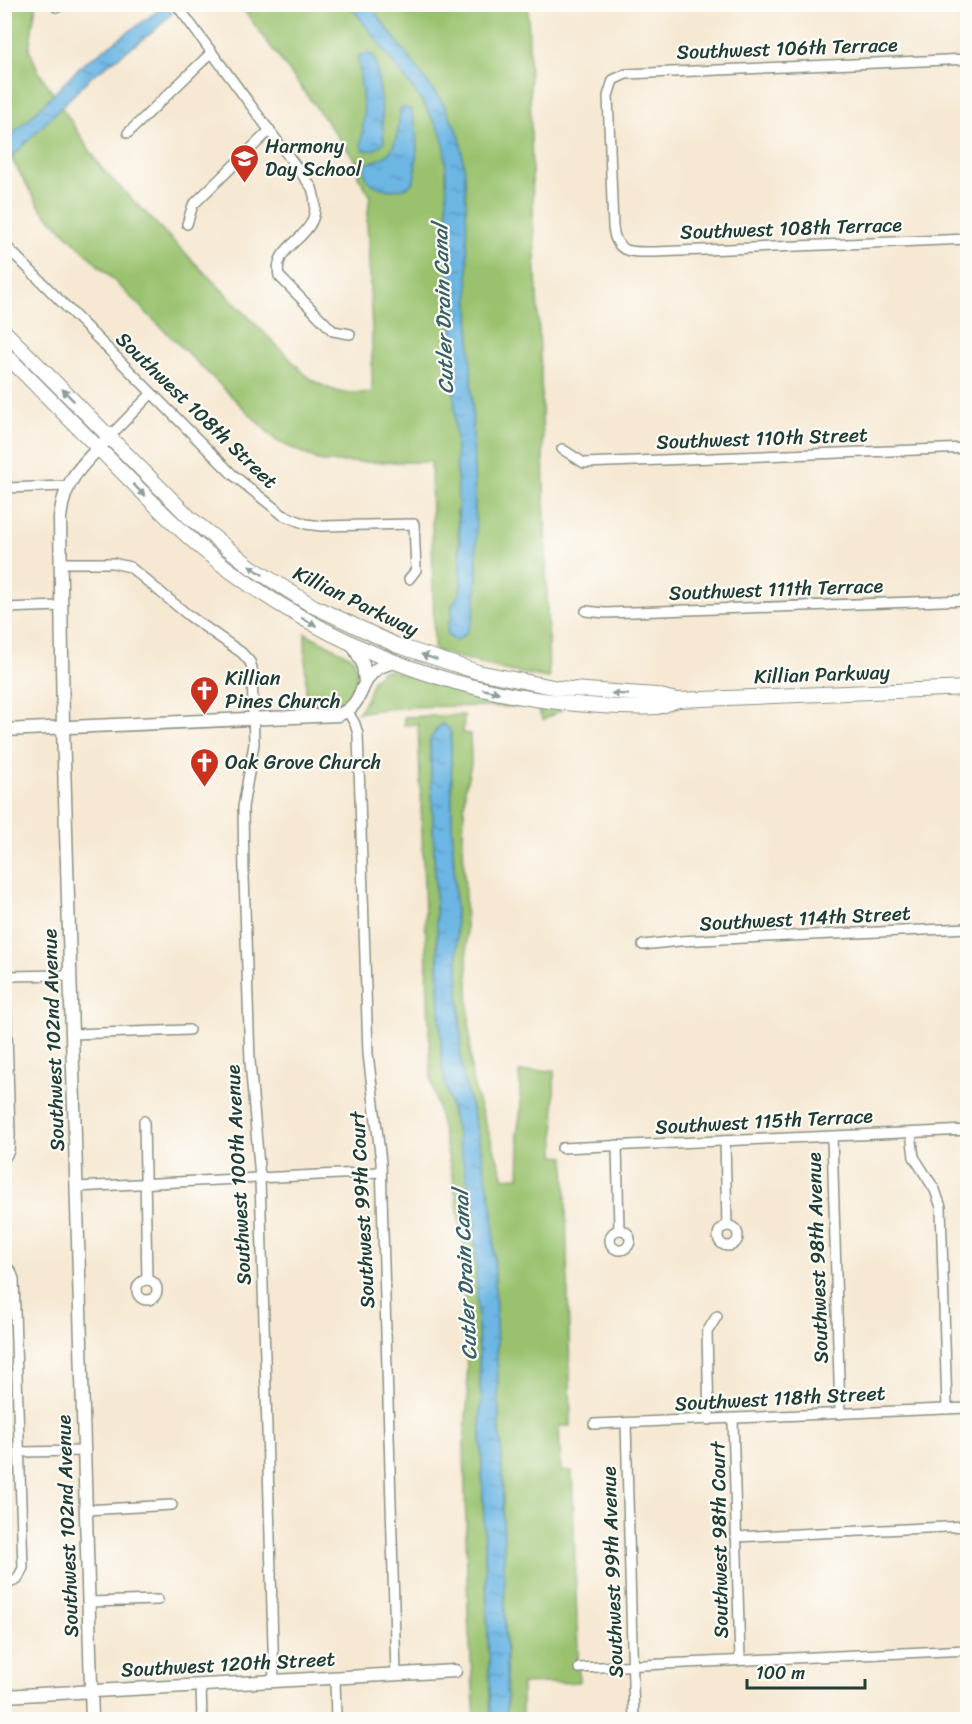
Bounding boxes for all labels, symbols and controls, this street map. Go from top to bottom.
street label: Southwest 106th Terrace [676,27,899,70]
place label: Harmony Day School [265,129,363,187]
school or university icon: Harmony Day School [228,142,260,184]
street label: Southwest 108th Terrace [679,207,903,250]
water label: Cutler Drain Canal [421,218,465,395]
street label: Southwest 108th Street [107,323,286,498]
one-way arrow [61,389,75,403]
street label: Southwest 110th Street [656,417,869,460]
one-way arrow [132,482,146,496]
street label: Killian Parkway [287,556,425,647]
one-way arrow [248,564,264,576]
street label: Southwest 111th Terrace [668,568,884,611]
one-way arrow [301,617,318,627]
one-way arrow [420,652,438,662]
street label: Killian Parkway [753,655,891,694]
place label: Killian Pines Church [225,661,340,719]
church icon: Killian Pines Church [188,674,220,716]
one-way arrow [482,687,501,696]
one-way arrow [611,689,630,698]
place label: Oak Grove Church [225,745,381,780]
church icon: Oak Grove Church [188,746,220,788]
street label: Southwest 114th Street [699,895,912,942]
street label: Southwest 102nd Avenue [32,928,75,1152]
street label: Southwest 100th Avenue [215,1063,262,1286]
street label: Southwest 115th Terrace [654,1098,874,1145]
street label: Southwest 99th Court [340,1110,385,1309]
street label: Southwest 98th Avenue [796,1151,839,1364]
water label: Cutler Drain Canal [441,1184,488,1361]
street label: Southwest 118th Street [674,1375,887,1421]
street label: Southwest 102nd Avenue [46,1414,89,1638]
street label: Southwest 98th Court [700,1440,739,1639]
street label: Southwest 99th Avenue [591,1465,634,1678]
street label: Southwest 120th Street [120,1641,336,1688]
scale bar [747,1652,866,1690]
text: 100 m [756,1657,805,1689]

